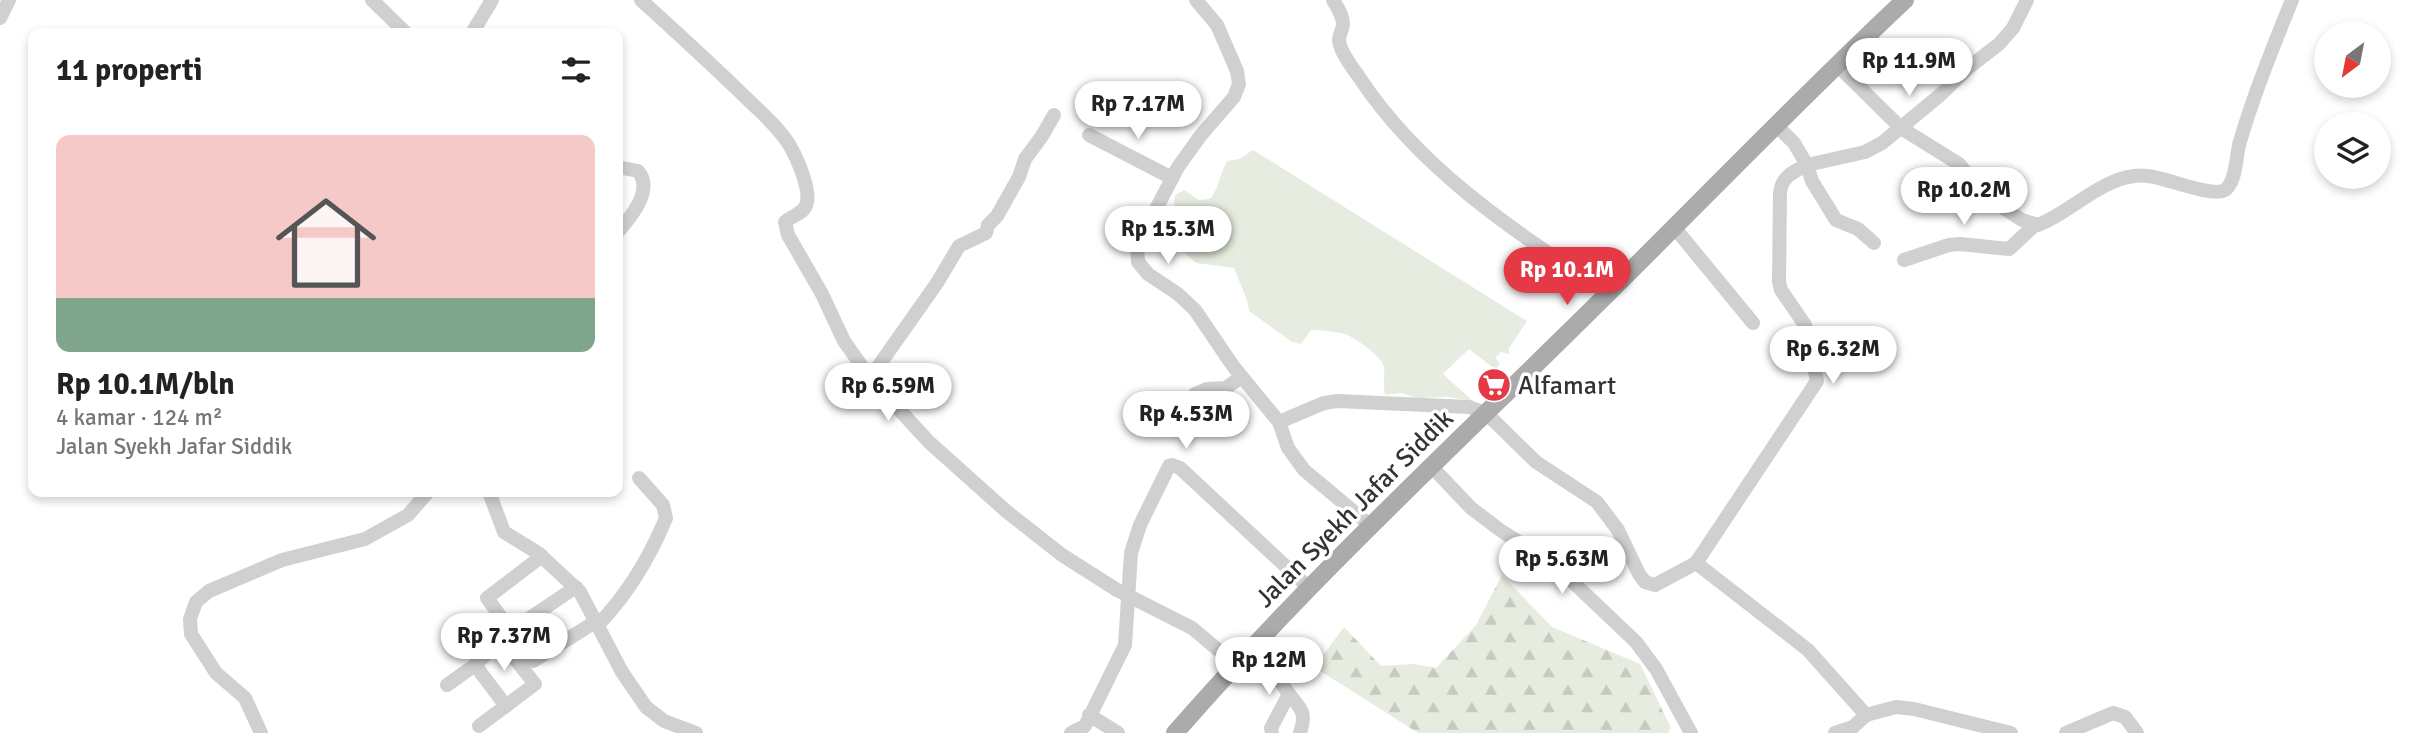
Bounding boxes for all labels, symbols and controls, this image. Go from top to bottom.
north arrow [2314,21,2390,98]
map controls [2314,21,2391,189]
pin: Rp 11.9M [1837,38,1981,98]
text: Rp 11.9M [1862,46,1956,75]
icon: filters [557,51,595,89]
text: 11 properti [56,52,203,89]
pin: Rp 7.17M [1066,82,1210,141]
text: Rp 7.17M [1091,89,1185,118]
button: layers [2314,112,2391,189]
pin: Rp 10.2M [1892,168,2036,227]
text: Rp 10.2M [1917,175,2011,204]
icon: home [263,180,389,306]
pin: Rp 15.3M [1096,206,1240,266]
text: Rp 15.3M [1121,214,1215,243]
pin: Rp 10.1M [1495,247,1639,307]
text: Rp 10.1M [1520,255,1614,284]
pin: Rp 6.32M [1761,326,1905,386]
text: Rp 6.32M [1786,334,1880,363]
pin: Rp 6.59M [816,364,960,423]
text: Rp 10.1M/bln [56,366,235,403]
supermarket icon: Alfamart [1475,366,1513,404]
place label: Alfamart [1518,370,1616,402]
text: Rp 6.59M [841,371,935,400]
pin: Rp 4.53M [1114,392,1258,451]
text: Rp 4.53M [1139,399,1233,428]
text: 4 kamar · 124 m² [56,403,223,432]
street label: Jalan Syekh Jafar Siddik [1249,403,1460,614]
text: Jalan Syekh Jafar Siddik [56,432,292,461]
pin: Rp 5.63M [1490,536,1634,596]
text: Rp 5.63M [1515,544,1609,573]
pin: Rp 7.37M [432,614,576,673]
text: Rp 7.37M [457,621,551,650]
pin: Rp 12M [1212,638,1326,697]
text: Rp 12M [1231,645,1307,674]

